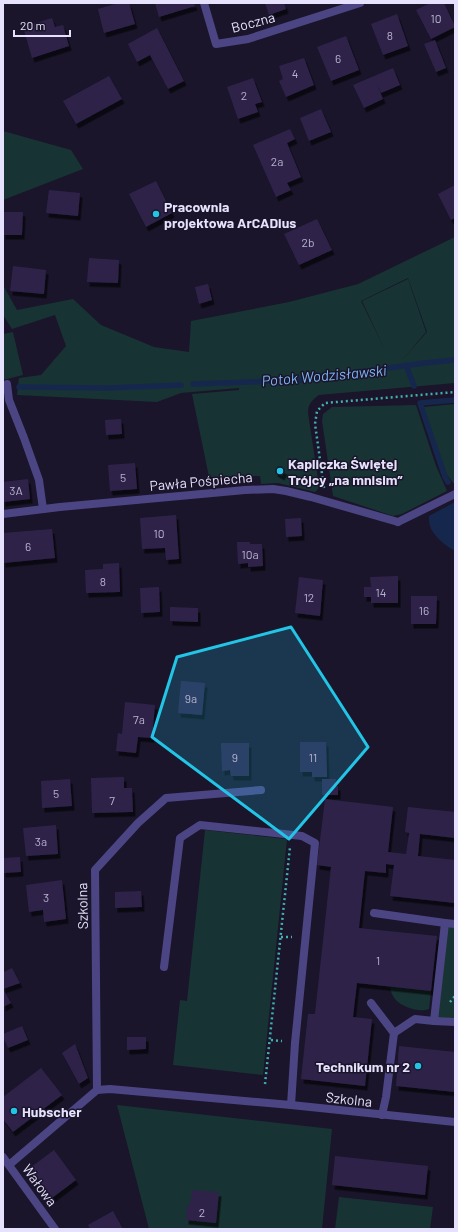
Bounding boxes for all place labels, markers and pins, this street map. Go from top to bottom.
place label: Pracownia projektowa ArCADius [164,198,296,231]
marker: Pracownia projektowa ArCADius [151,209,161,219]
place label: Kapliczka Świętej Trójcy „na mnisim” [288,455,403,488]
marker: Kapliczka Świętej Trójcy „na mnisim” [275,466,285,476]
place label: Technikum nr 2 [316,1058,410,1075]
marker: Technikum nr 2 [413,1061,423,1071]
place label: Hubscher [22,1103,82,1120]
marker: Hubscher [9,1106,19,1116]

